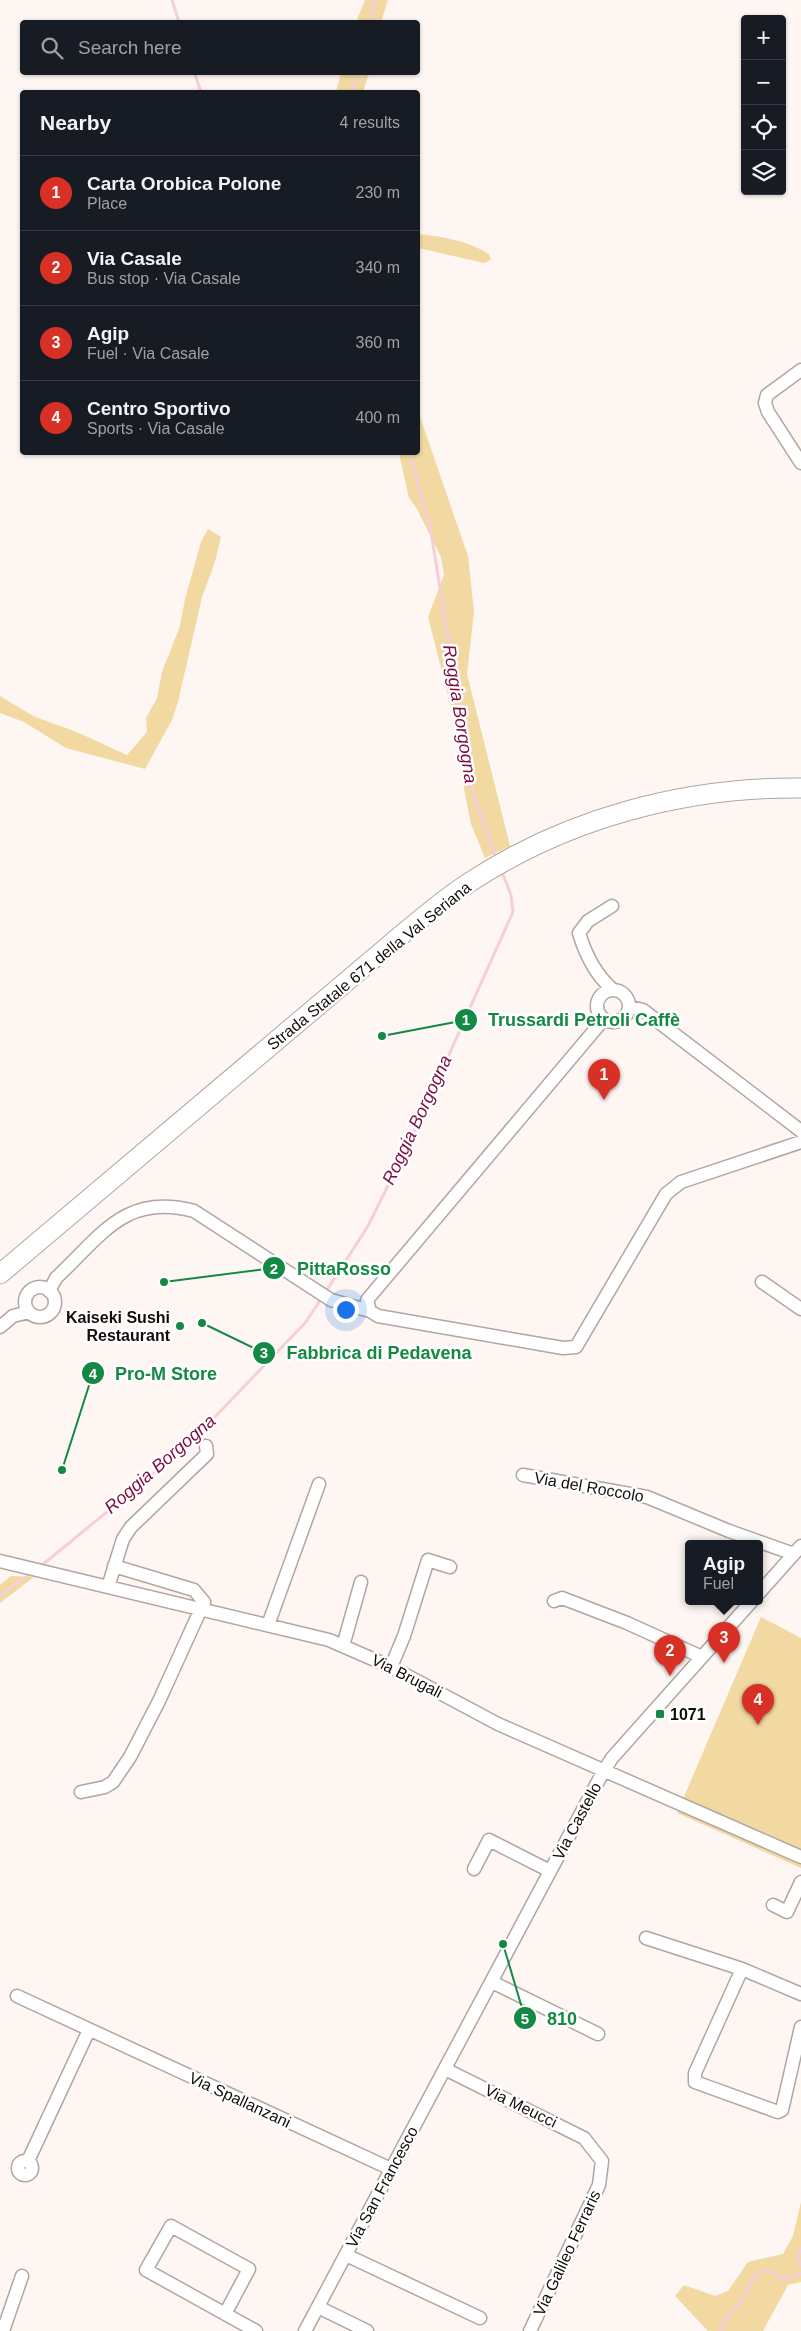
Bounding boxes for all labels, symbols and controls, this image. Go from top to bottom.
map controls [741,15,786,195]
button: + [741,15,786,60]
search box [20,20,420,75]
icon: search [38,34,66,62]
text: Search here [78,37,182,58]
button: − [741,60,786,105]
button: locate [741,105,786,150]
text: Nearby [40,111,111,134]
text: 4 results [340,114,400,131]
button: layers [741,150,786,195]
text: Carta Orobica Polone [87,173,281,194]
text: 1 [52,184,60,201]
text: 230 m [356,184,400,201]
text: Place [87,195,127,212]
text: Via Casale [87,248,182,269]
text: 2 [52,259,60,276]
text: 340 m [356,259,400,276]
text: Bus stop · Via Casale [87,270,241,287]
text: Agip [87,323,129,344]
text: 3 [52,334,60,351]
text: 360 m [356,334,400,351]
text: Fuel · Via Casale [87,345,209,362]
text: Centro Sportivo [87,398,231,419]
text: 4 [52,409,60,426]
text: 400 m [356,409,400,426]
text: Sports · Via Casale [87,420,225,437]
water label: Roggia Borgogna [439,643,481,785]
street label: Strada Statale 671 della Val Seriana [263,878,475,1054]
callout: Trussardi Petroli Caffè [453,1003,690,1036]
text: Trussardi Petroli Caffè [488,1010,680,1030]
water label: Roggia Borgogna [378,1052,456,1188]
pin: 1 [588,1059,620,1100]
callout: PittaRosso [262,1252,401,1285]
text: PittaRosso [297,1259,391,1279]
text: 2 [270,1260,278,1277]
your location [333,1297,359,1323]
place label: Kaiseki Sushi Restaurant [66,1309,171,1344]
marker: Kaiseki Sushi Restaurant [174,1320,186,1332]
callout: Fabbrica di Pedavena [251,1336,481,1369]
text: Fabbrica di Pedavena [286,1343,473,1363]
text: 3 [260,1344,268,1361]
callout: Pro-M Store [80,1357,227,1390]
text: Pro-M Store [115,1364,217,1384]
text: 4 [89,1365,98,1382]
water label: Roggia Borgogna [101,1410,219,1518]
street label: Via del Roccolo [533,1469,645,1505]
popup [685,1540,763,1605]
text: Agip [703,1553,745,1574]
text: Fuel [703,1575,734,1592]
pin: 3 [708,1622,740,1663]
pin: 2 [654,1635,686,1676]
street label: Via Brugali [369,1651,445,1701]
pin: 4 [742,1684,774,1725]
place label: 1071 [670,1706,706,1723]
marker: 1071 [654,1708,666,1720]
street label: Via Castello [550,1779,605,1863]
callout: 810 [512,2002,587,2035]
text: 810 [547,2009,577,2029]
text: 5 [521,2010,529,2027]
street label: Via Spallanzani [187,2069,293,2131]
street label: Via Meucci [482,2081,560,2131]
street label: Via San Francesco [343,2123,421,2251]
street label: Via Galileo Ferraris [530,2187,604,2319]

